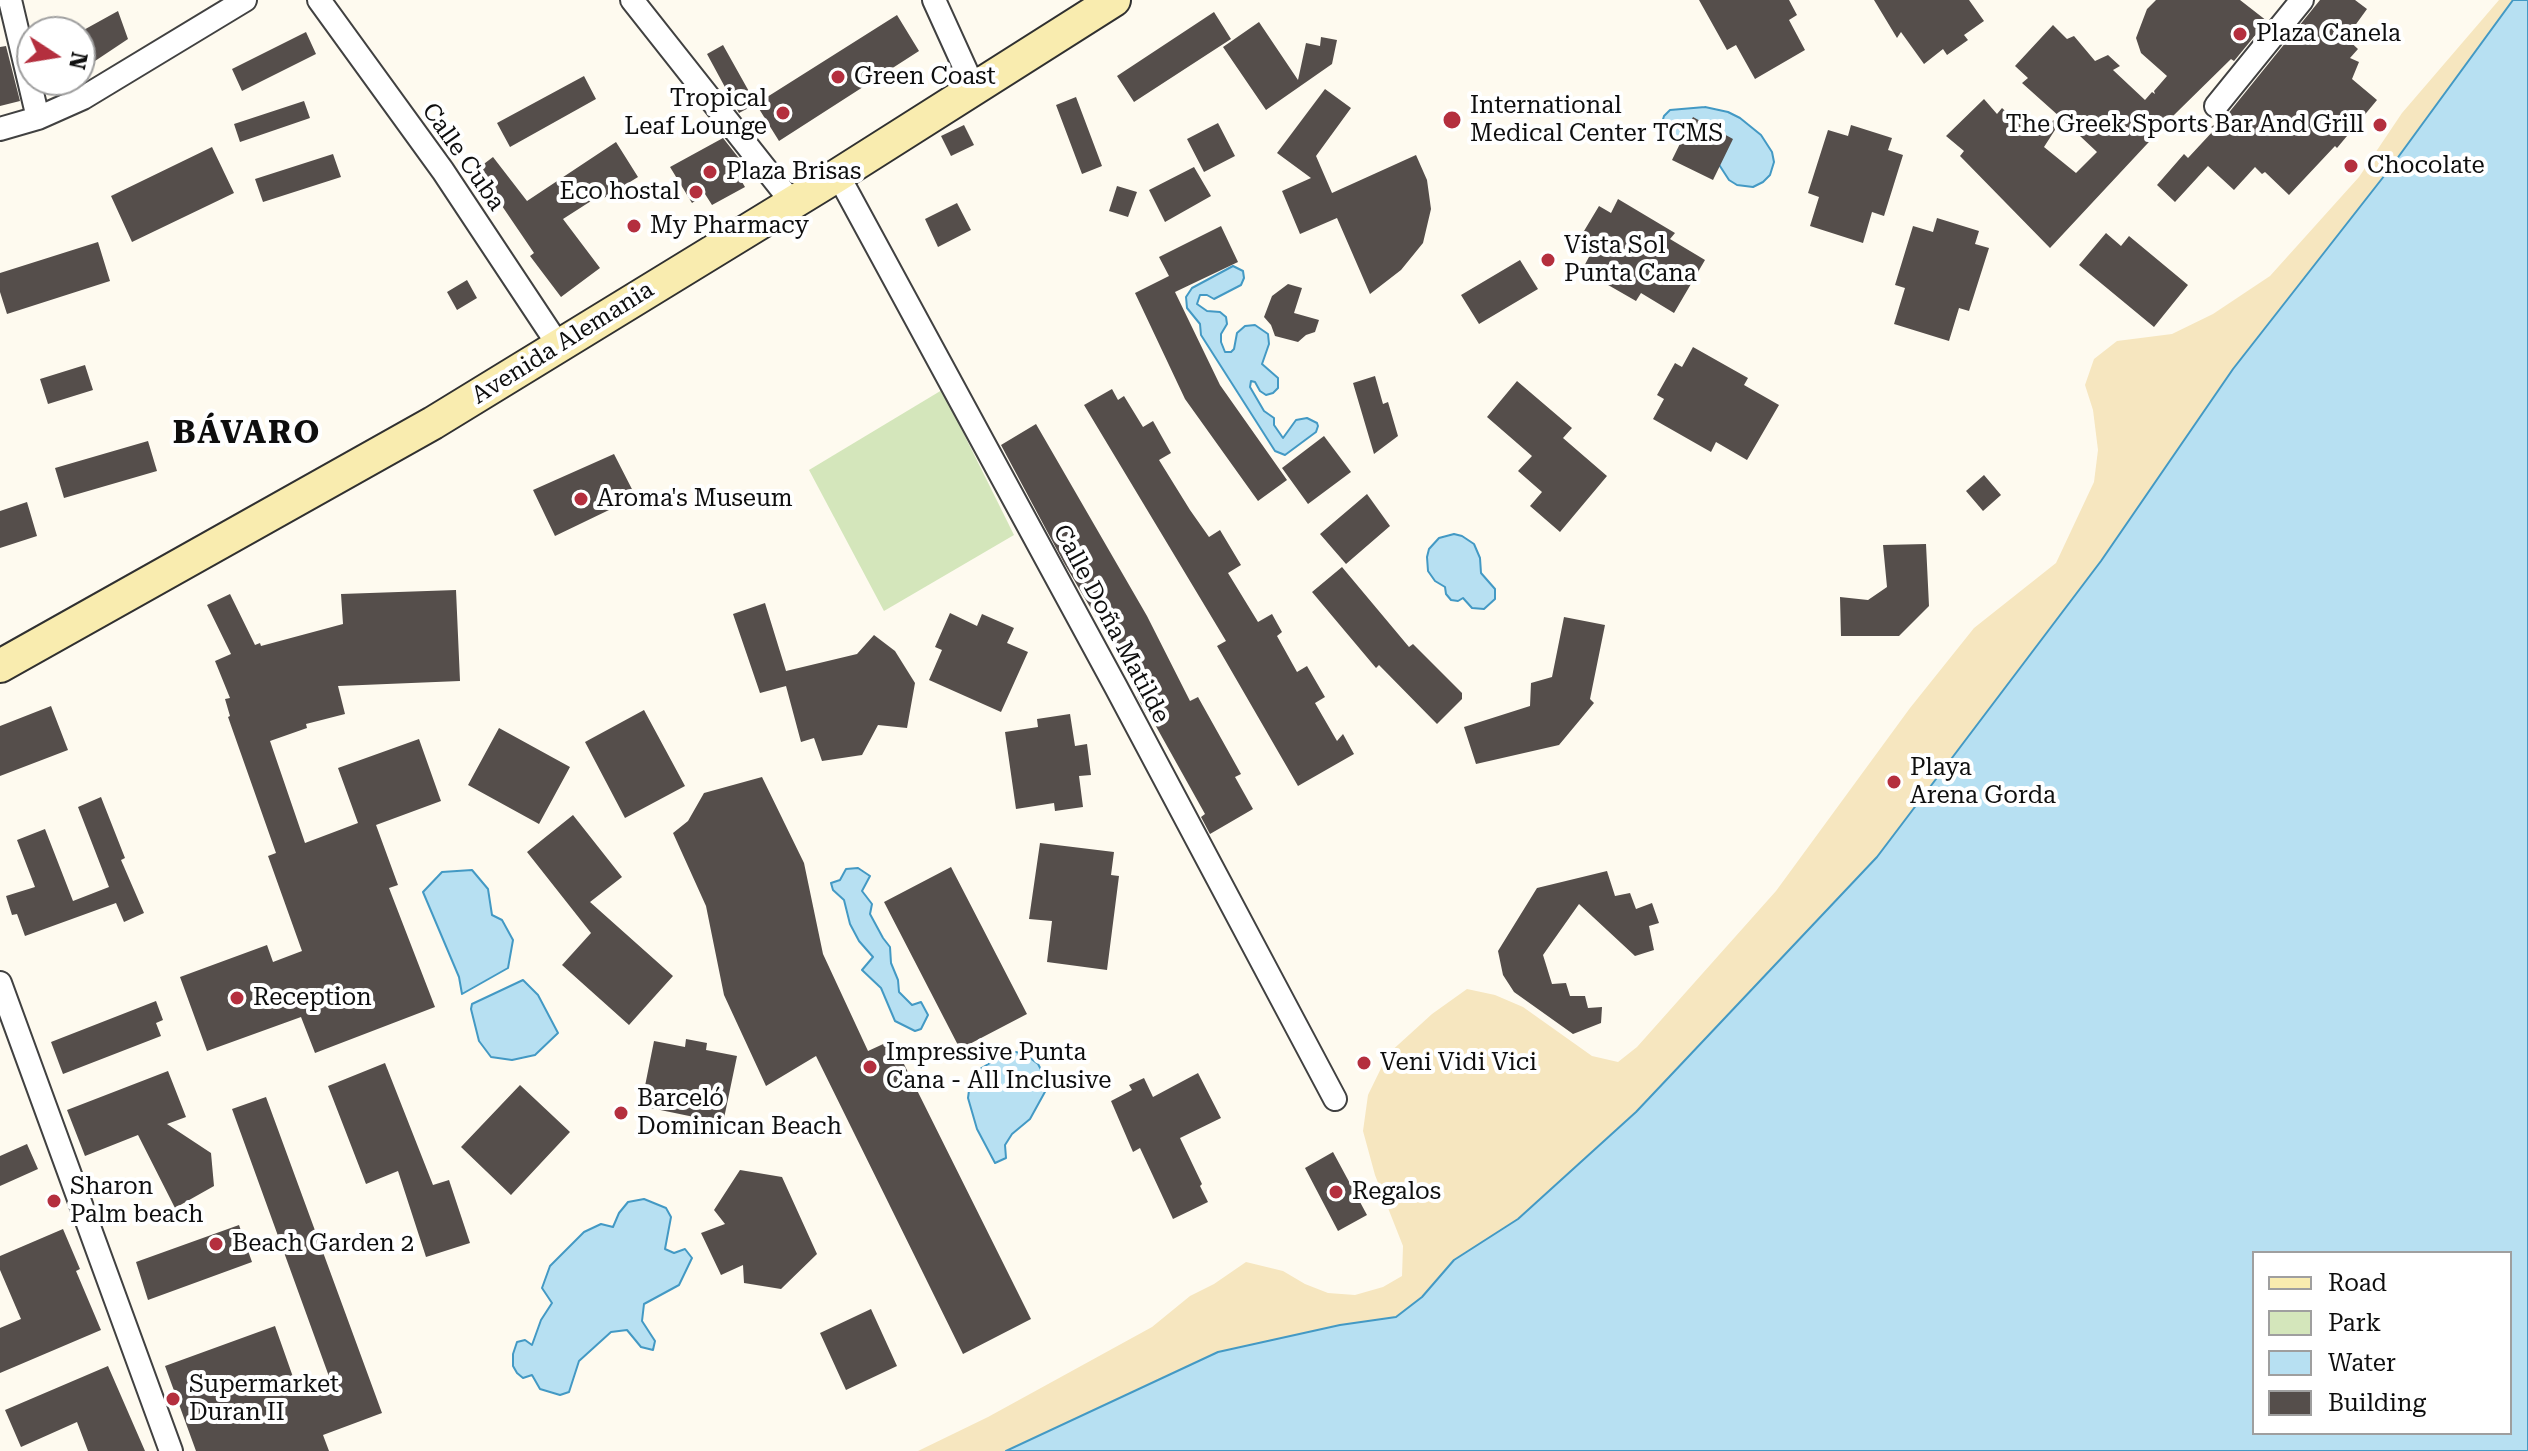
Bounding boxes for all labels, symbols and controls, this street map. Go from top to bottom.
north arrow [16,16,96,96]
place label: Plaza Canela [2256,20,2401,48]
marker: Plaza Canela [2231,25,2249,43]
text: N [64,50,92,72]
place label: Green Coast [854,63,996,91]
marker: Green Coast [829,68,847,86]
place label: Tropical Leaf Lounge [624,85,767,141]
place label: International Medical Center TCMS [1470,92,1723,148]
street label: Calle Cuba [415,98,511,216]
marker: Tropical Leaf Lounge [774,104,792,122]
marker: International Medical Center TCMS [1441,109,1463,131]
place label: The Greek Sports Bar And Grill [2005,111,2364,139]
marker: The Greek Sports Bar And Grill [2371,116,2389,134]
place label: Chocolate [2367,152,2485,180]
marker: Chocolate [2342,157,2360,175]
place label: Plaza Brisas [726,158,861,186]
marker: Plaza Brisas [701,163,719,181]
place label: Eco hostal [559,178,680,206]
marker: Eco hostal [687,183,705,201]
place label: My Pharmacy [650,212,809,240]
marker: My Pharmacy [625,217,643,235]
place label: Vista Sol Punta Cana [1564,232,1697,288]
marker: Vista Sol Punta Cana [1539,251,1557,269]
street label: Avenida Alemania [467,275,659,411]
district label: BÁVARO [173,415,321,453]
place label: Aroma's Museum [597,485,793,513]
marker: Aroma's Museum [572,490,590,508]
street label: Calle Doña Matilde [1047,520,1175,728]
place label: Playa Arena Gorda [1910,754,2056,810]
marker: Playa Arena Gorda [1885,773,1903,791]
place label: Reception [253,984,372,1012]
marker: Reception [228,989,246,1007]
place label: Impressive Punta Cana - All Inclusive [886,1039,1111,1095]
place label: Veni Vidi Vici [1380,1049,1537,1077]
marker: Veni Vidi Vici [1355,1054,1373,1072]
marker: Impressive Punta Cana - All Inclusive [861,1058,879,1076]
place label: Barceló Dominican Beach [637,1085,842,1141]
marker: Barceló Dominican Beach [612,1104,630,1122]
place label: Sharon Palm beach [70,1173,203,1229]
place label: Regalos [1352,1178,1441,1206]
marker: Regalos [1327,1183,1345,1201]
marker: Sharon Palm beach [45,1192,63,1210]
place label: Beach Garden 2 [232,1230,414,1258]
marker: Beach Garden 2 [207,1235,225,1253]
legend [2252,1251,2512,1435]
text: Road [2328,1269,2387,1297]
text: Park [2328,1309,2381,1337]
text: Water [2328,1349,2396,1377]
place label: Supermarket Duran II [189,1371,339,1427]
text: Building [2328,1389,2426,1417]
marker: Supermarket Duran II [164,1390,182,1408]

